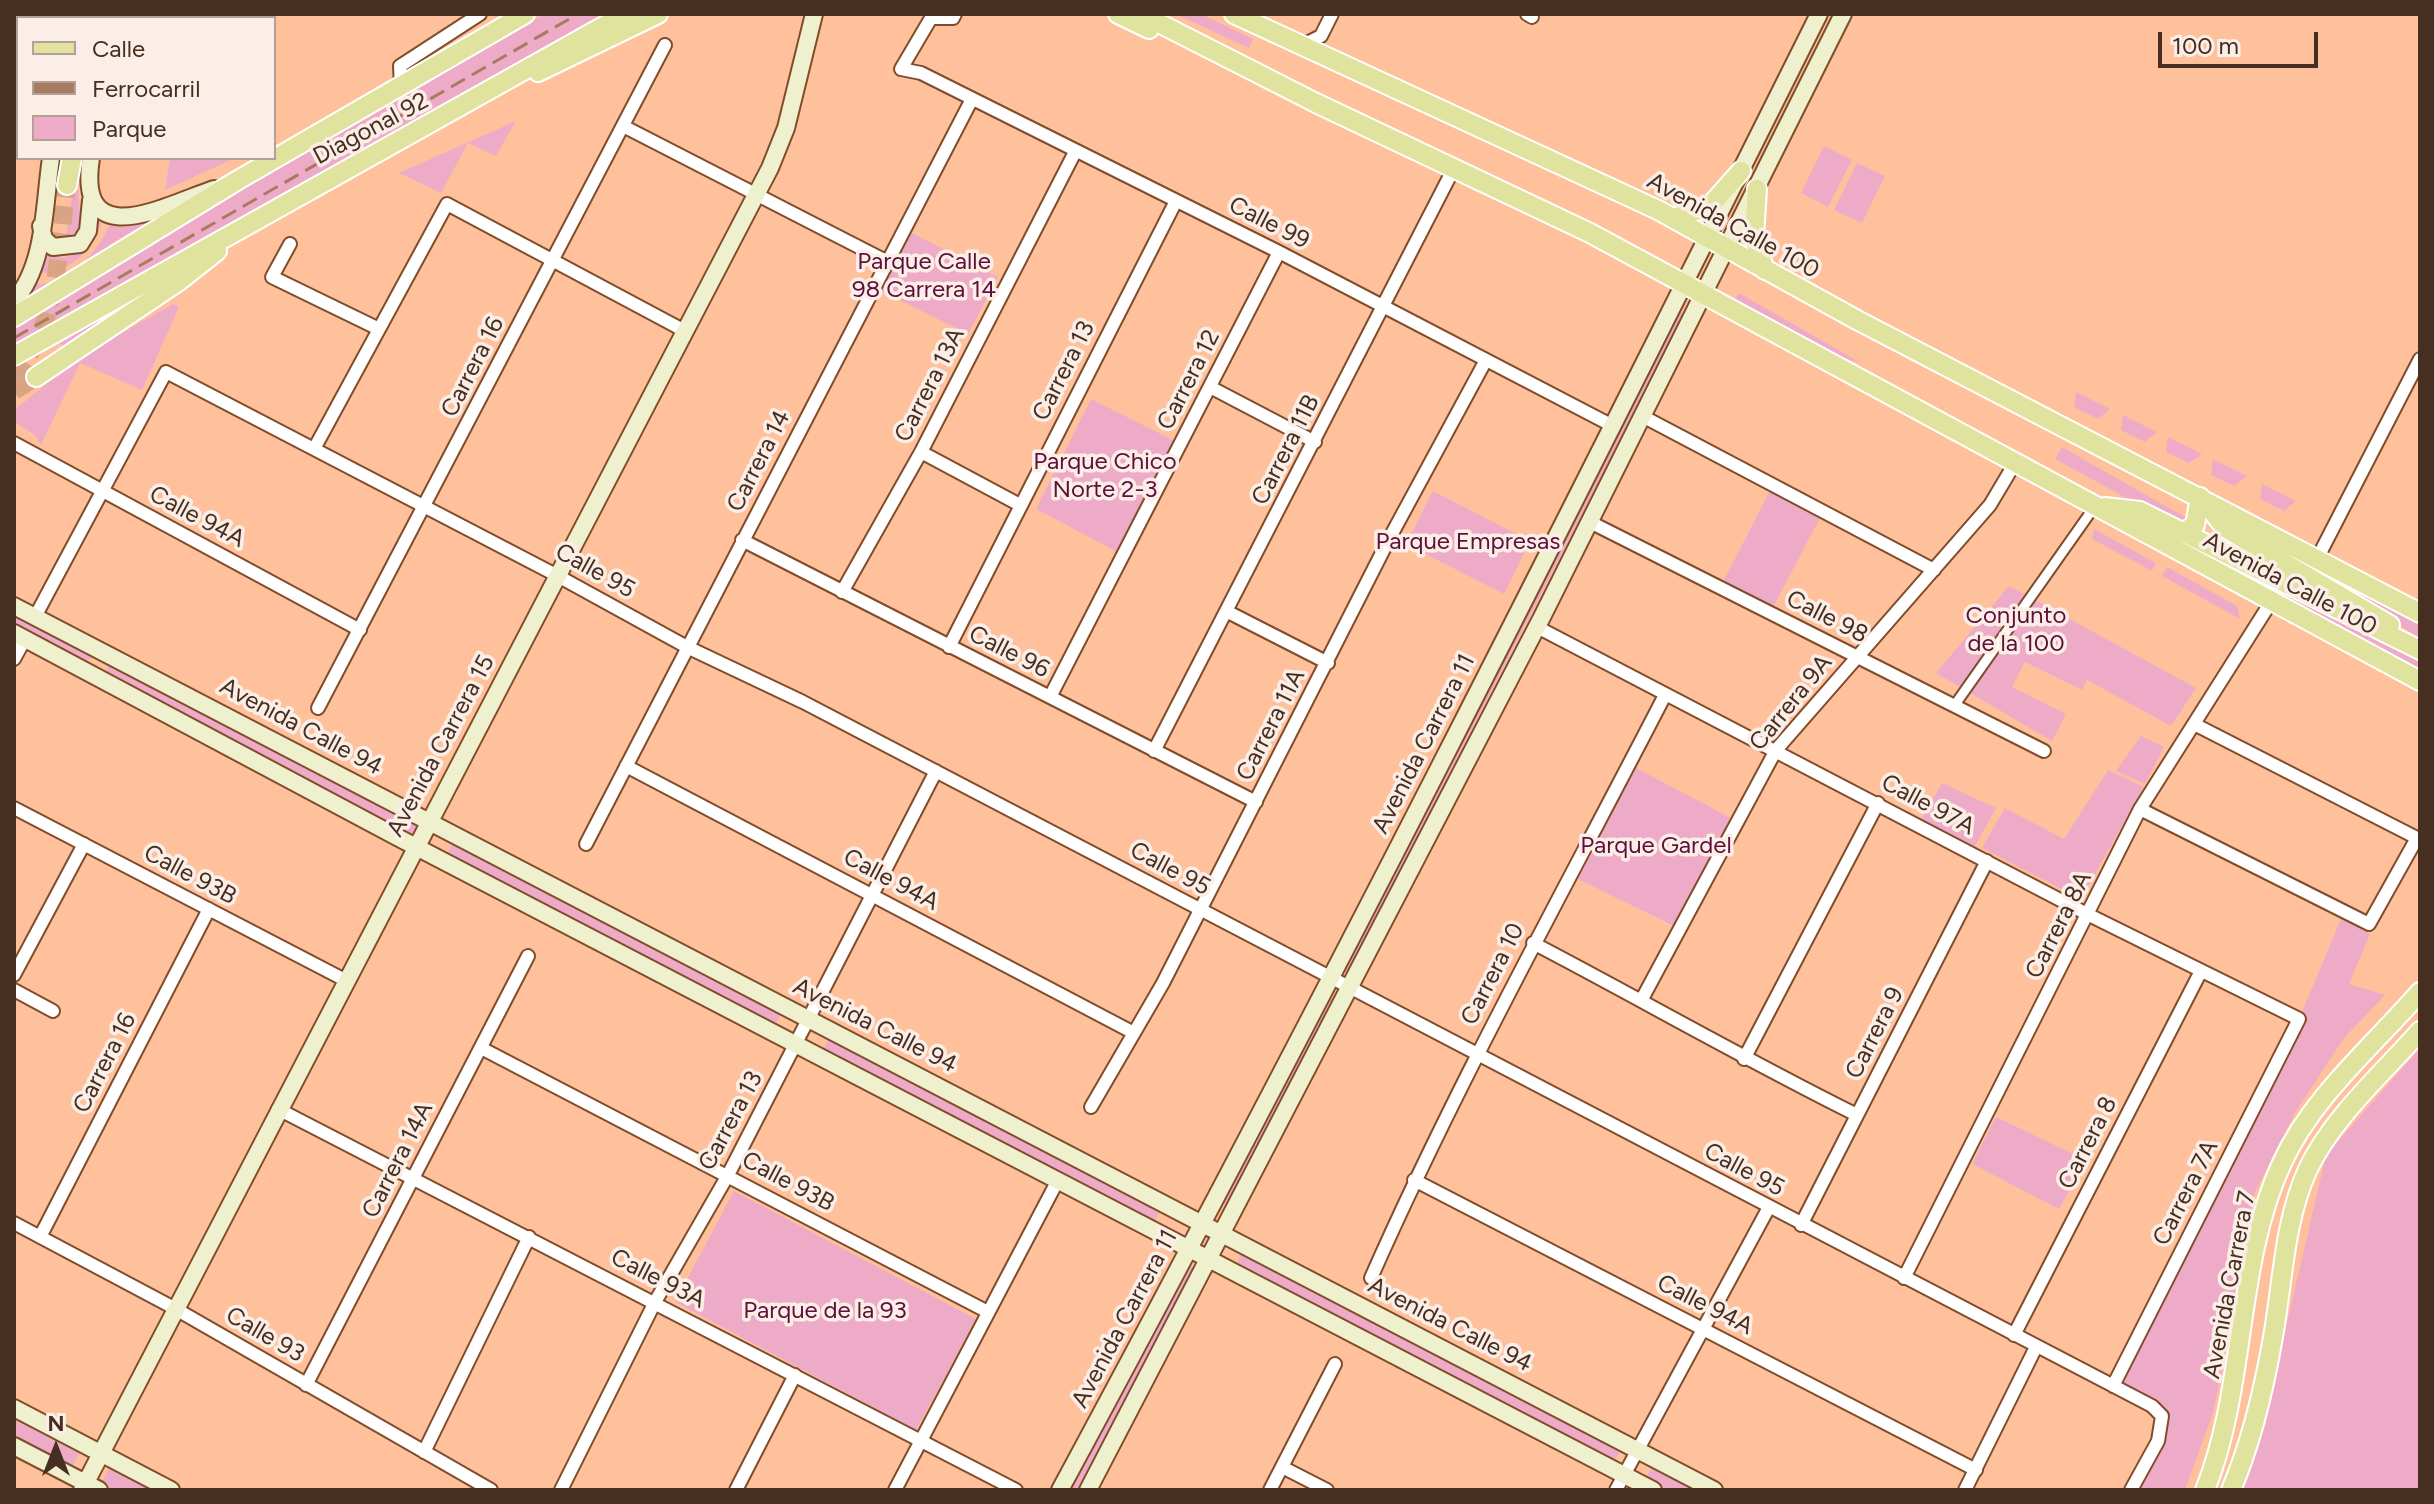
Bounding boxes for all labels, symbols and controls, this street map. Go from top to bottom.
legend [16,16,276,160]
scale bar [2162,16,2322,66]
text: 100 m [2172,31,2239,60]
text: Calle [92,34,145,63]
text: Ferrocarril [92,74,200,103]
street label: Diagonal 92 [309,87,433,171]
text: Parque [92,114,166,143]
street label: Avenida Calle 100 [1642,167,1824,285]
street label: Calle 99 [1224,191,1314,255]
park label: Parque Calle 98 Carrera 14 [852,248,996,304]
street label: Carrera 16 [436,312,510,422]
street label: Carrera 13 [1027,316,1101,426]
street label: Carrera 13A [889,323,971,447]
street label: Carrera 12 [1152,325,1226,435]
street label: Carrera 11B [1246,390,1326,510]
street label: Carrera 14 [721,405,797,517]
park label: Parque Chico Norte 2-3 [1033,448,1177,504]
street label: Calle 94A [144,480,250,554]
street label: Avenida Calle 100 [2198,526,2382,642]
park label: Parque Empresas [1376,528,1560,556]
street label: Calle 95 [550,537,640,605]
street label: Calle 98 [1782,584,1872,650]
park label: Conjunto de la 100 [1966,602,2066,658]
street label: Calle 96 [964,620,1054,684]
street label: Carrera 9A [1744,649,1838,757]
street label: Avenida Carrera 15 [381,650,501,842]
street label: Avenida Carrera 11 [1366,650,1482,838]
street label: Carrera 11A [1231,664,1311,786]
street label: Avenida Calle 94 [215,672,387,782]
street label: Calle 97A [1876,768,1980,842]
park label: Parque Gardel [1580,832,1732,860]
street label: Calle 95 [1125,836,1215,902]
street label: Calle 93B [139,839,241,911]
street label: Calle 94A [838,843,944,917]
street label: Carrera 8A [2020,867,2098,983]
street label: Carrera 10 [1455,918,1531,1030]
street label: Avenida Calle 94 [788,972,962,1080]
street label: Carrera 9 [1840,982,1910,1084]
street label: Carrera 16 [68,1008,142,1118]
street label: Carrera 13 [693,1067,769,1175]
street label: Carrera 8 [2052,1092,2124,1194]
street label: Carrera 14A [357,1097,439,1223]
street label: Carrera 7A [2147,1136,2225,1250]
street label: Calle 95 [1699,1137,1789,1203]
street label: Calle 93B [737,1146,839,1218]
street label: Avenida Carrera 7 [2198,1189,2262,1381]
street label: Avenida Carrera 11 [1066,1225,1184,1413]
street label: Calle 93A [606,1243,710,1315]
street label: Calle 94A [1652,1269,1758,1341]
street label: Avenida Calle 94 [1363,1271,1537,1379]
park label: Parque de la 93 [743,1297,907,1325]
street label: Calle 93 [221,1301,309,1369]
north arrow [16,1408,96,1488]
text: N [47,1410,65,1437]

